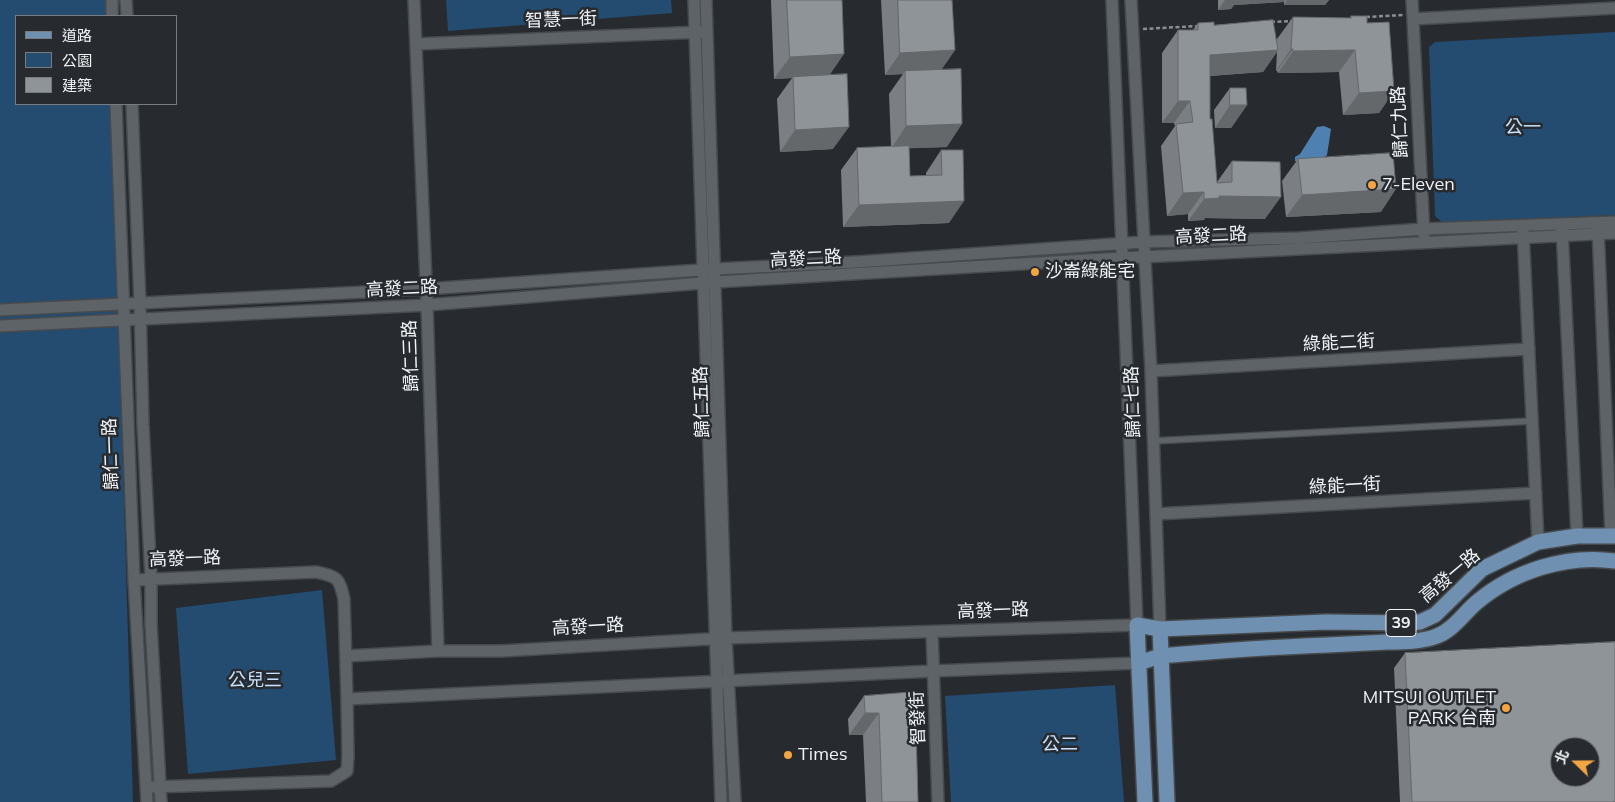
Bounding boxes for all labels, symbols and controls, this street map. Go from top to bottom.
street label: 智慧一街 [525,8,597,32]
legend [15,15,178,105]
text: 道路 [62,26,92,45]
text: 公園 [62,51,92,70]
text: 建築 [62,76,92,95]
street label: 歸仁九路 [1387,85,1413,159]
park label: 公一 [1505,117,1541,139]
place label: 7-Eleven [1382,174,1455,196]
marker: 7-Eleven [1366,179,1378,191]
street label: 高發二路 [1174,223,1248,249]
street label: 高發二路 [769,246,843,272]
place label: 沙崙綠能宅 [1045,261,1135,283]
marker: 沙崙綠能宅 [1029,266,1041,278]
street label: 高發二路 [365,276,439,302]
street label: 歸仁三路 [399,320,423,392]
street label: 綠能二街 [1302,330,1376,356]
street label: 歸仁五路 [690,366,714,438]
street label: 歸仁七路 [1121,366,1145,438]
street label: 歸仁一路 [99,418,123,490]
street label: 綠能一街 [1308,473,1382,499]
street label: 高發一路 [1415,545,1485,607]
street label: 高發一路 [149,547,221,571]
street label: 高發一路 [957,599,1029,623]
road number: 39 [1386,610,1416,636]
street label: 高發一路 [551,614,625,640]
park label: 公兒三 [228,670,282,692]
place label: MITSUI OUTLET PARK 台南 [1363,687,1496,730]
street label: 智發街 [906,691,930,745]
marker: MITSUI OUTLET PARK 台南 [1500,702,1512,714]
park label: 公二 [1042,734,1078,756]
north arrow [1550,737,1600,787]
place label: Times [798,744,848,766]
text: 北 [1551,747,1573,767]
marker: Times [782,749,794,761]

